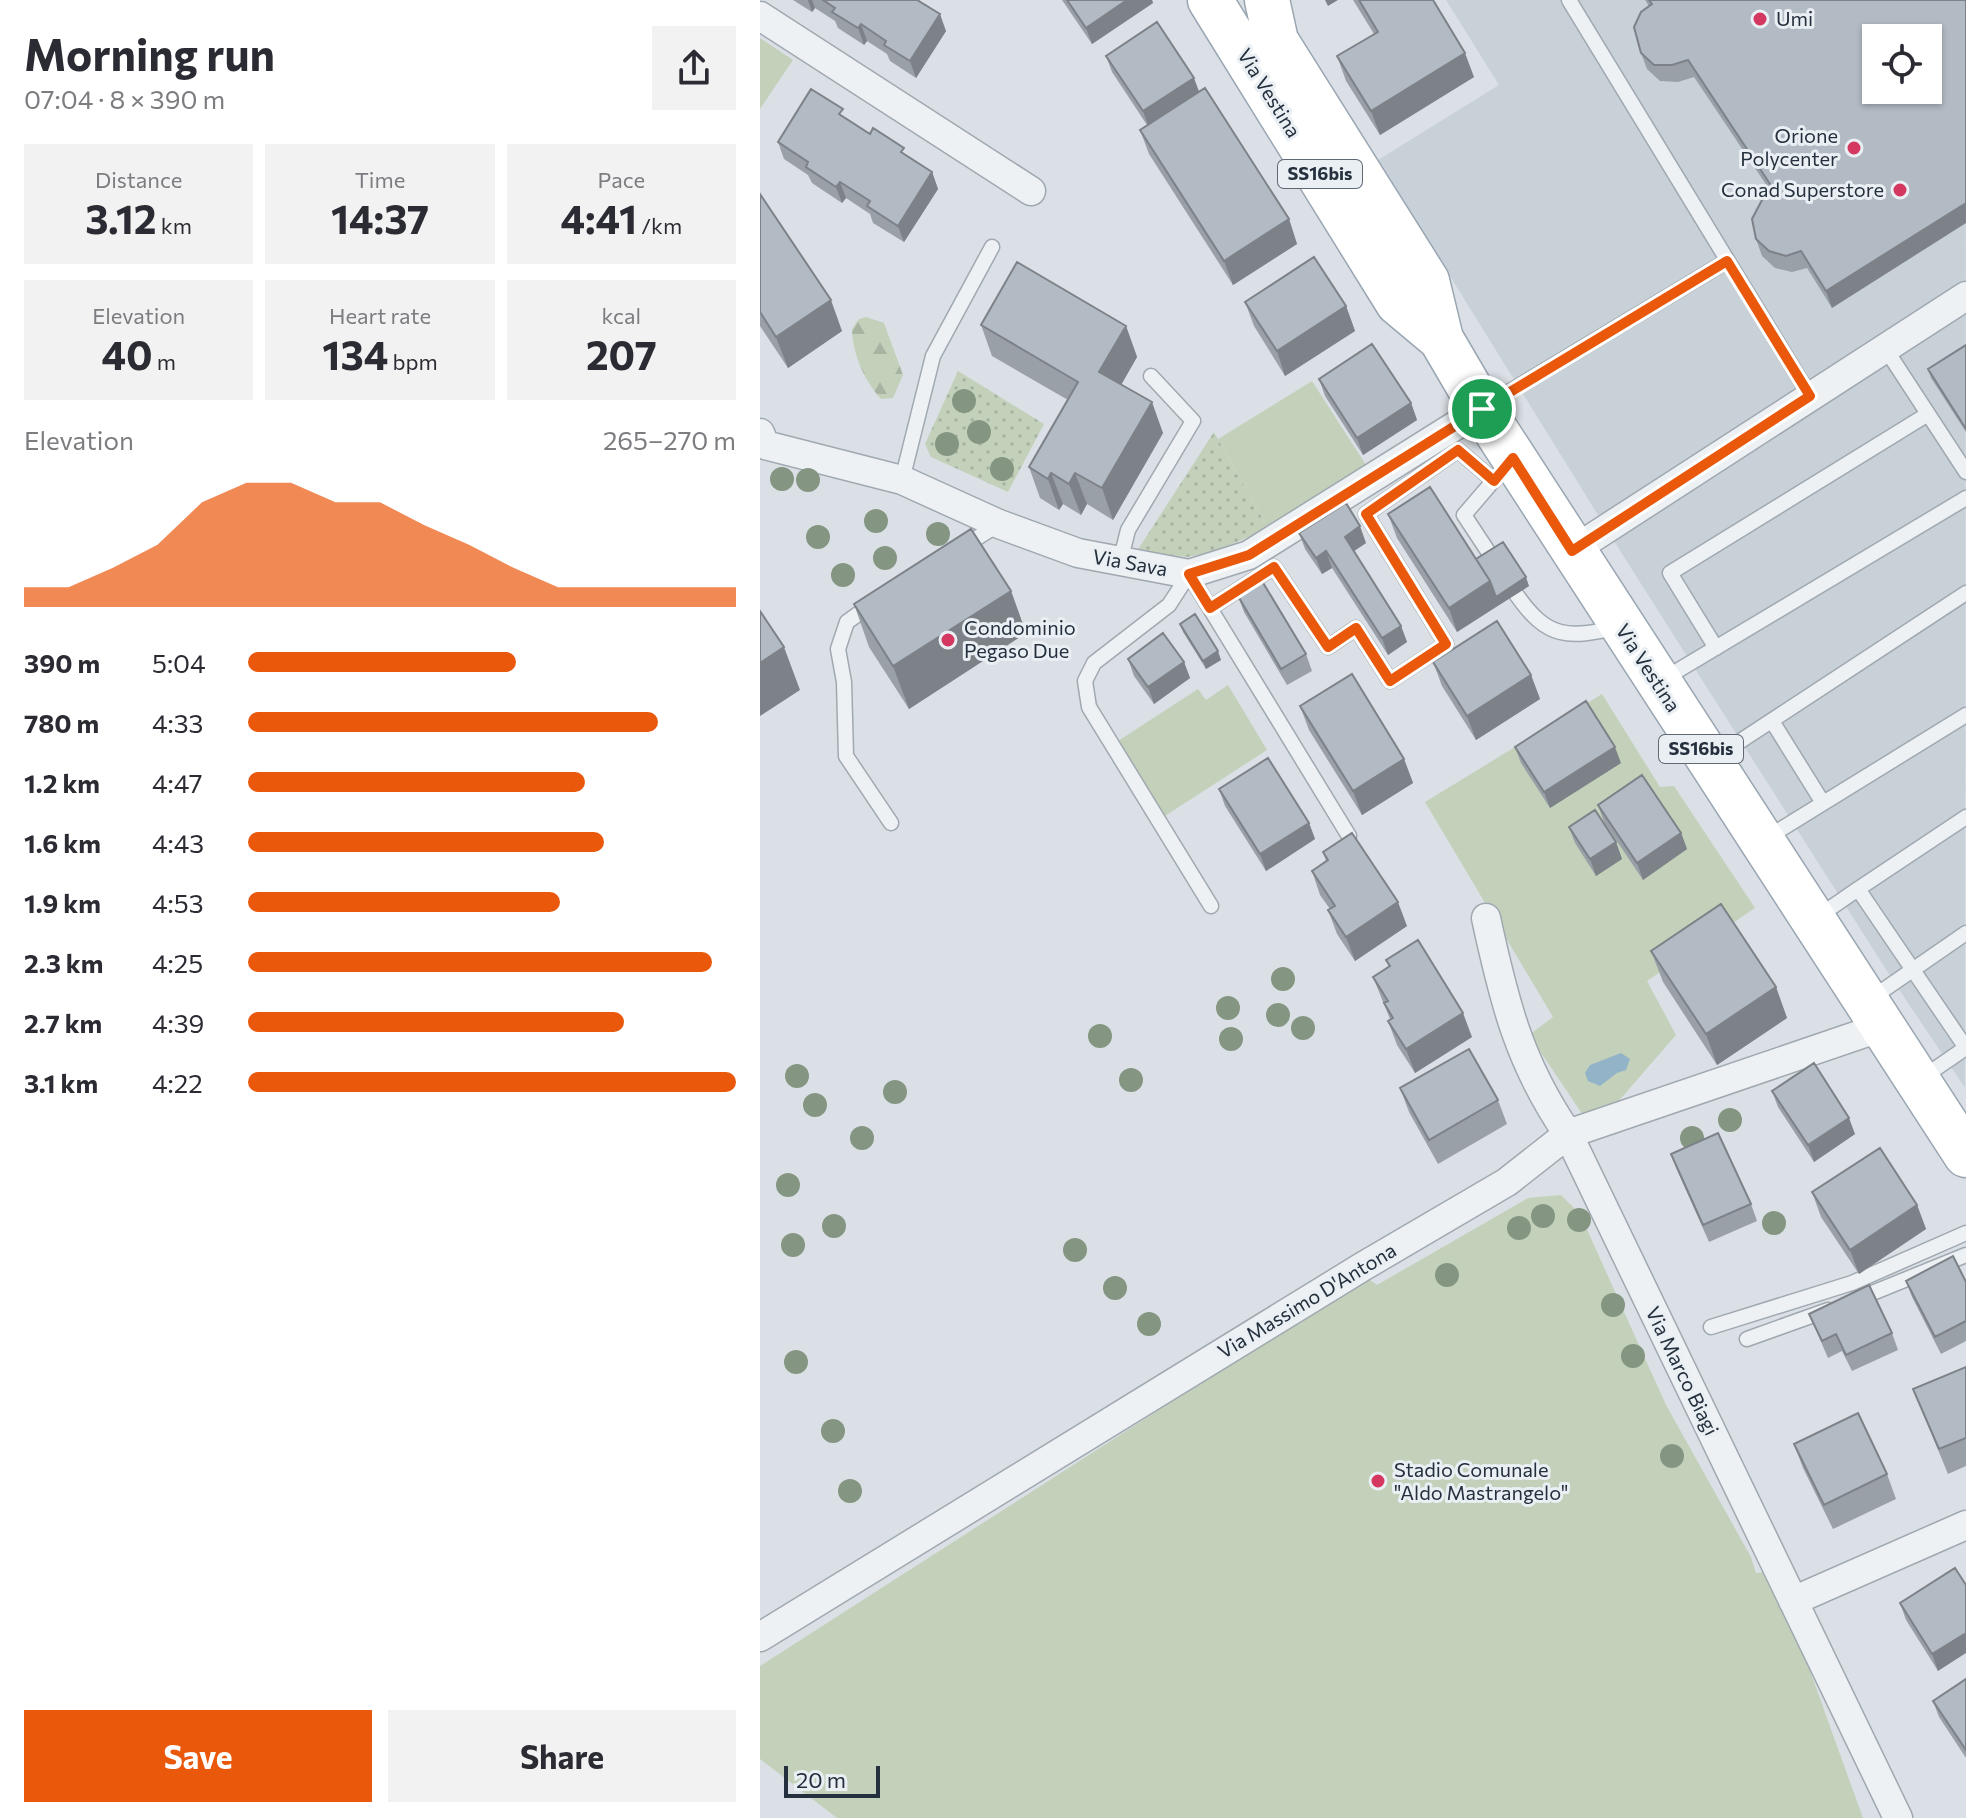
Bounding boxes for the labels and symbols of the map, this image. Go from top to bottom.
place label: Umi [1776,6,1813,30]
marker: Umi [1751,10,1769,28]
street label: Via Vestina [1233,44,1307,141]
place label: Orione Polycenter [1740,123,1838,170]
marker: Orione Polycenter [1845,139,1863,157]
road number: SS16bis [1278,160,1362,188]
place label: Conad Superstore [1721,177,1884,201]
marker: Conad Superstore [1891,181,1909,199]
pin [1448,375,1516,443]
street label: Via Sava [1091,544,1170,580]
place label: Condominio Pegaso Due [964,615,1076,662]
street label: Via Vestina [1611,619,1686,716]
marker: Condominio Pegaso Due [939,631,957,649]
road number: SS16bis [1659,735,1743,763]
street label: Via Massimo D'Antona [1213,1237,1400,1363]
street label: Via Marco Biagi [1641,1302,1724,1439]
place label: Stadio Comunale "Aldo Mastrangelo" [1394,1457,1569,1504]
marker: Stadio Comunale "Aldo Mastrangelo" [1369,1472,1387,1490]
scale bar [784,1762,880,1798]

